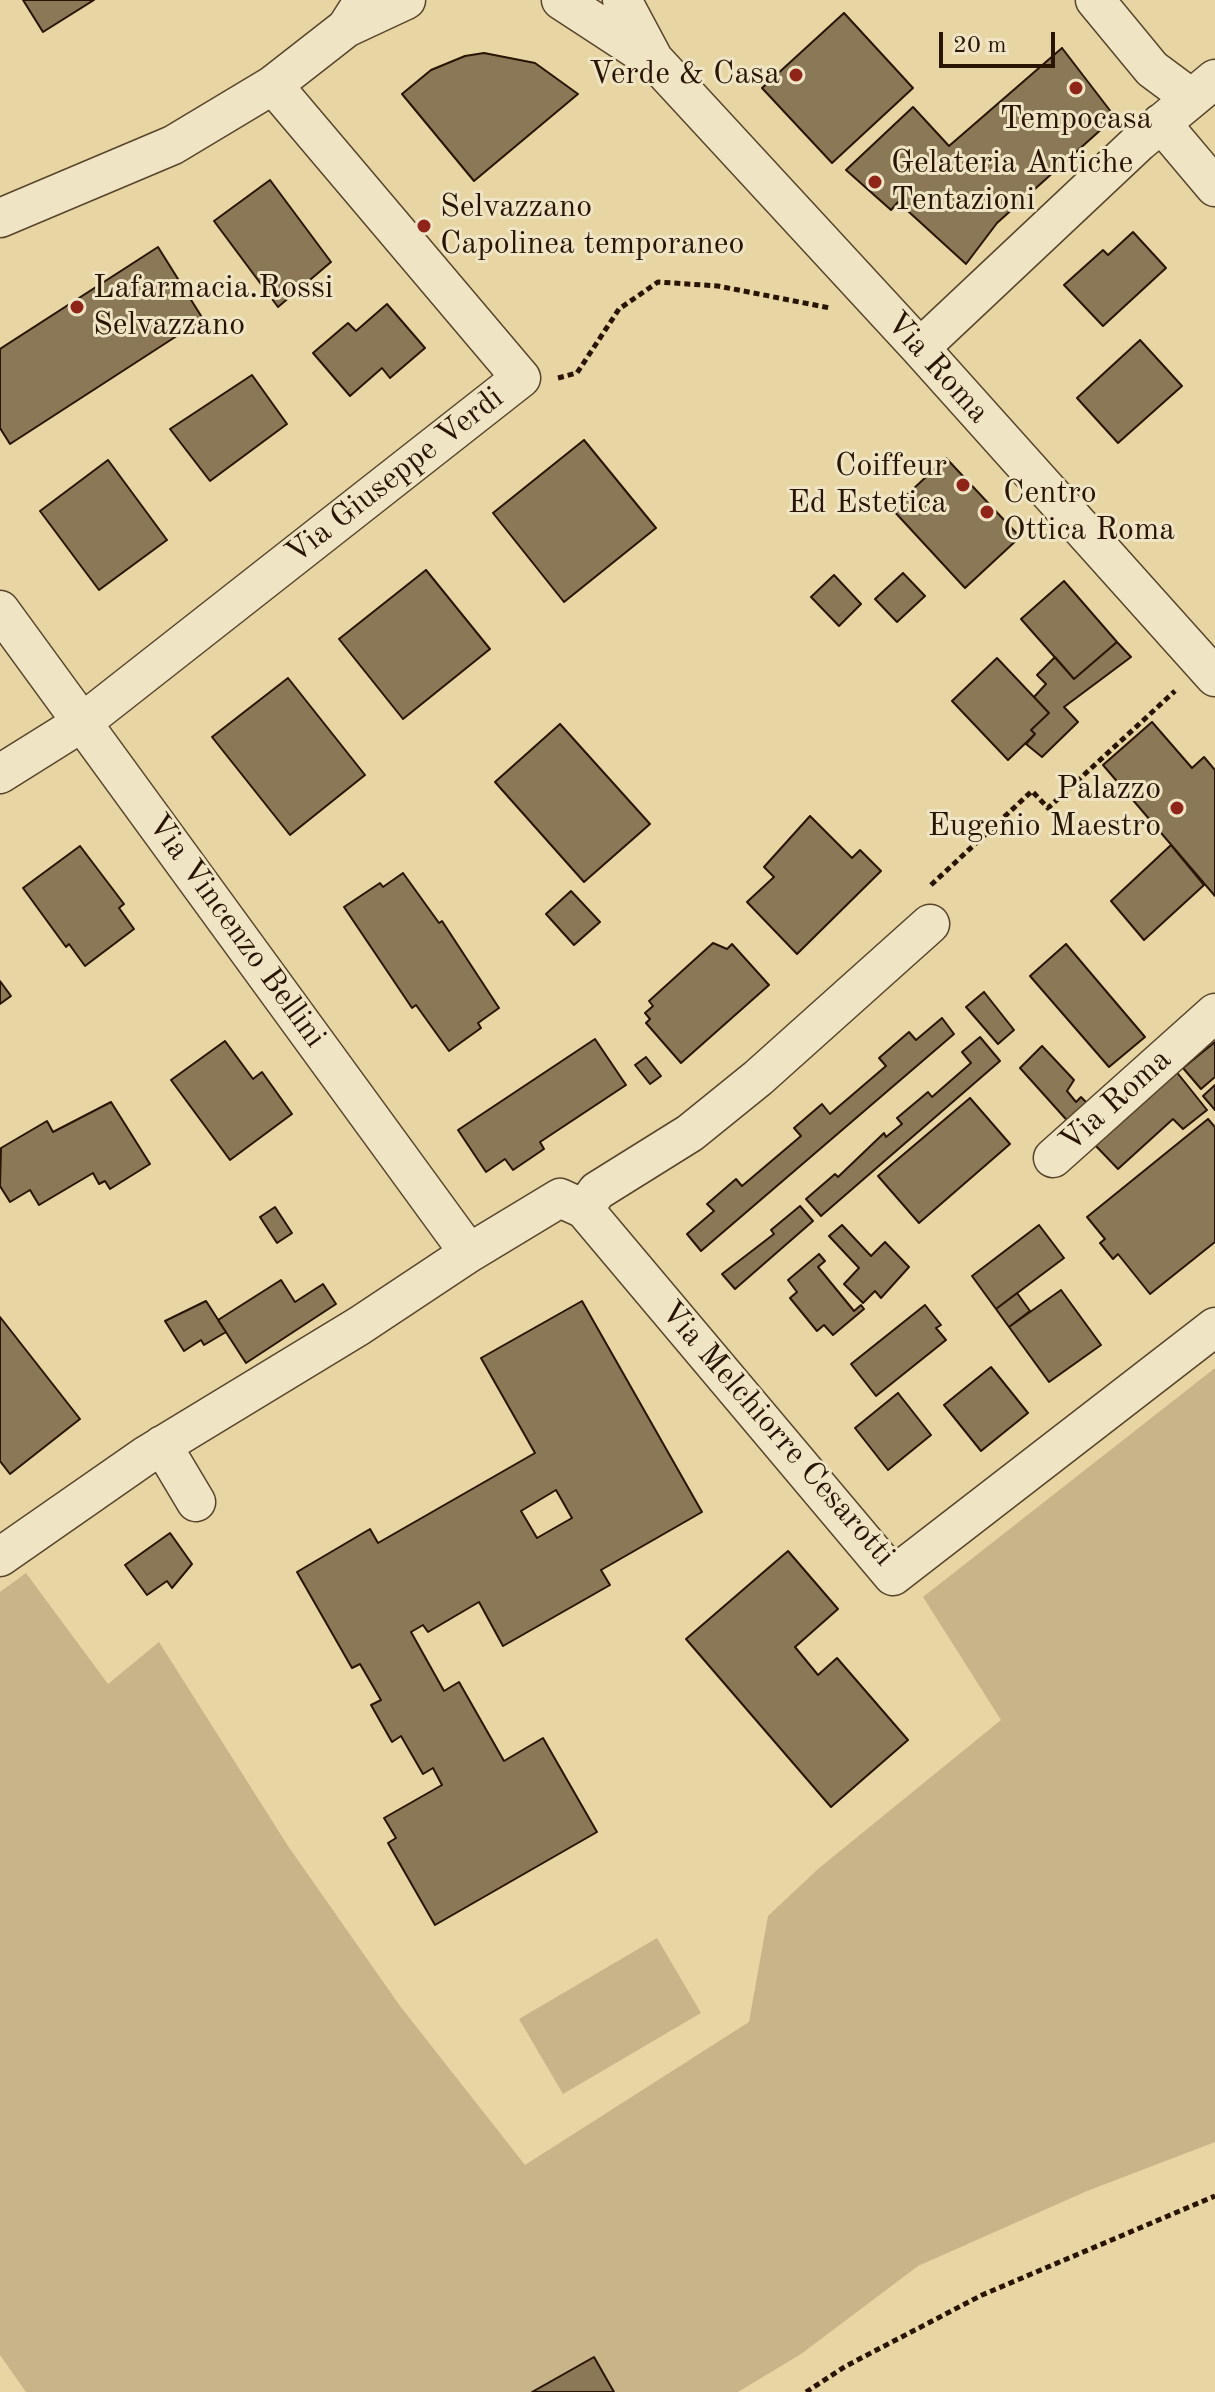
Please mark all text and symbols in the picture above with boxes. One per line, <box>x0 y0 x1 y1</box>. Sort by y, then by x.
scale bar <box>943 16 1059 66</box>
text: 20 m <box>953 34 1007 58</box>
place label: Verde & Casa <box>589 56 780 94</box>
marker: Verde & Casa <box>787 66 805 84</box>
marker: Tempocasa <box>1067 79 1085 97</box>
place label: Tempocasa <box>1000 101 1152 139</box>
place label: Gelateria Antiche Tentazioni <box>891 145 1133 220</box>
marker: Gelateria Antiche Tentazioni <box>866 173 884 191</box>
place label: Selvazzano Capolinea temporaneo <box>440 189 744 264</box>
marker: Selvazzano Capolinea temporaneo <box>415 217 433 235</box>
place label: Lafarmacia.Rossi Selvazzano <box>93 270 334 345</box>
marker: Lafarmacia.Rossi Selvazzano <box>68 298 86 316</box>
street label: Via Roma <box>877 304 997 432</box>
street label: Via Giuseppe Verdi <box>278 379 512 573</box>
place label: Coiffeur Ed Estetica <box>788 448 947 523</box>
place label: Centro Ottica Roma <box>1003 475 1175 550</box>
marker: Coiffeur Ed Estetica <box>954 476 972 494</box>
marker: Centro Ottica Roma <box>978 503 996 521</box>
place label: Palazzo Eugenio Maestro <box>928 771 1161 846</box>
marker: Palazzo Eugenio Maestro <box>1168 799 1186 817</box>
street label: Via Vincenzo Bellini <box>138 807 334 1055</box>
street label: Via Roma <box>1052 1041 1180 1161</box>
street label: Via Melchiorre Cesarotti <box>651 1294 903 1574</box>

